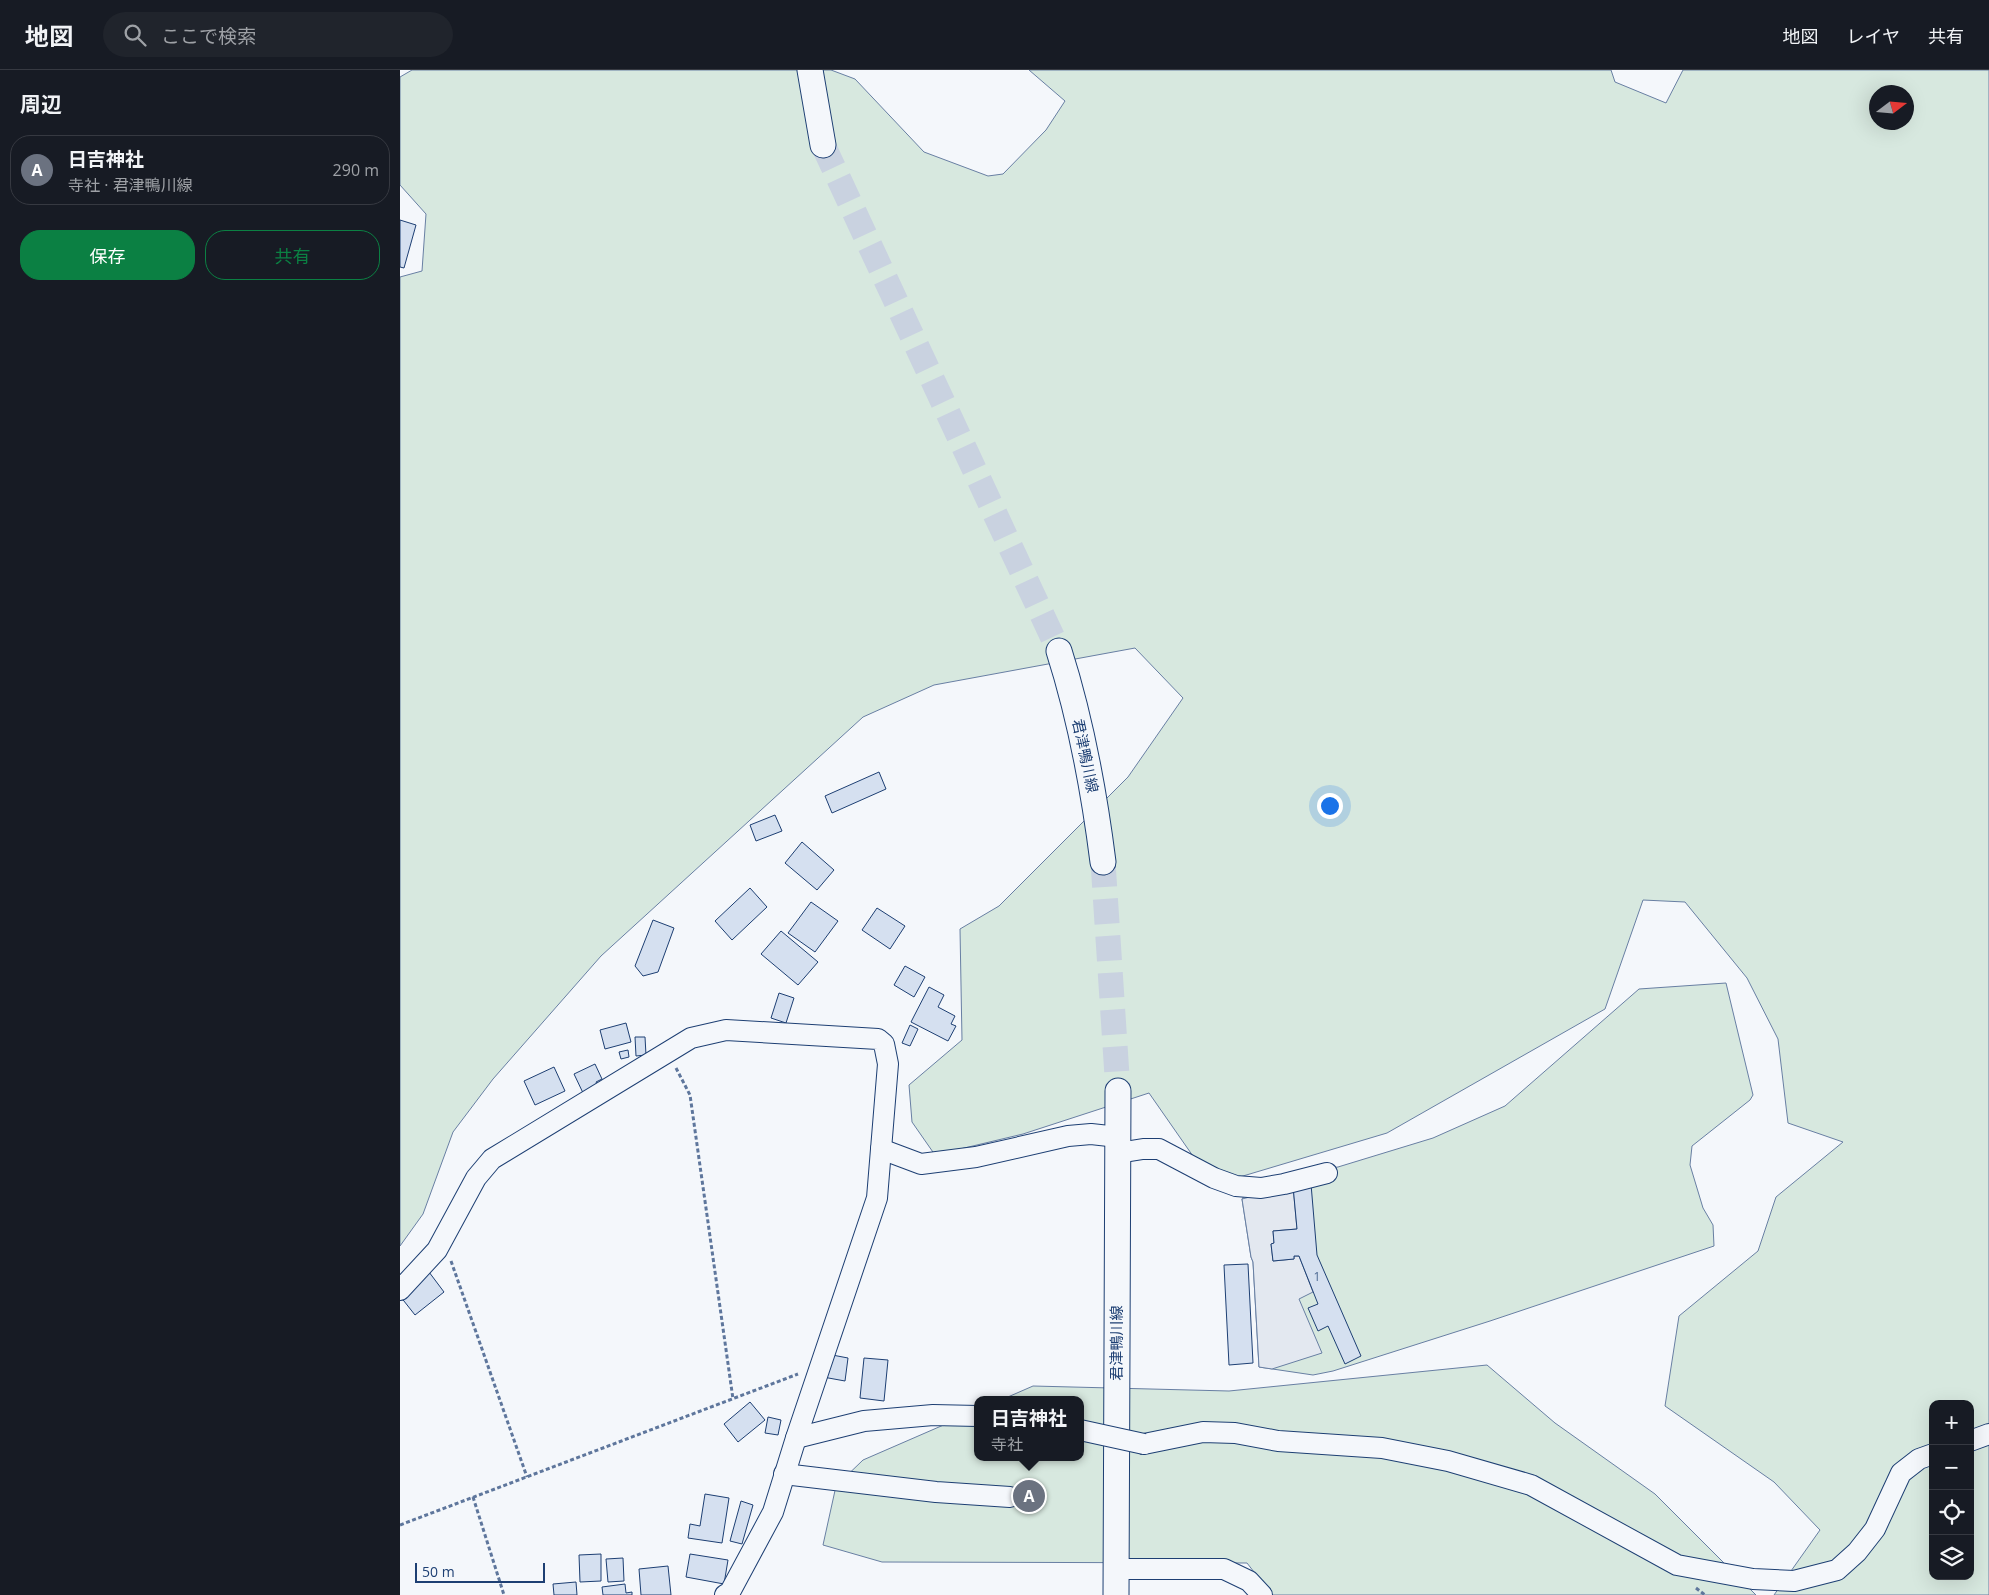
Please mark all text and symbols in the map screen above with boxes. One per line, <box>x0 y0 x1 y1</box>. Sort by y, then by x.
search box <box>103 12 453 57</box>
text: 地図 <box>25 19 73 52</box>
icon: search <box>121 21 149 49</box>
text: ここで検索 <box>161 23 256 49</box>
text: 地図 <box>1783 24 1819 48</box>
text: レイヤ <box>1847 24 1900 48</box>
text: 共有 <box>1928 24 1964 48</box>
north arrow <box>1869 85 1914 130</box>
text: 周辺 <box>20 90 62 118</box>
text: 日吉神社 <box>68 146 144 172</box>
text: A <box>31 159 43 181</box>
text: 290 m <box>333 159 379 181</box>
text: 寺社 · 君津鴨川線 <box>68 174 193 196</box>
button: 保存 <box>20 230 195 280</box>
button: 共有 <box>205 230 380 280</box>
street label: 君津鴨川線 <box>1068 717 1104 795</box>
your location <box>1317 793 1343 819</box>
house number: 1 <box>1314 1268 1320 1285</box>
street label: 君津鴨川線 <box>1106 1305 1126 1381</box>
popup <box>974 1396 1084 1461</box>
map controls <box>1929 1400 1974 1580</box>
button: + <box>1929 1400 1974 1445</box>
text: 日吉神社 <box>991 1405 1067 1431</box>
text: 寺社 <box>991 1433 1023 1455</box>
button: − <box>1929 1445 1974 1490</box>
pin: A <box>1013 1477 1045 1515</box>
button: locate <box>1929 1490 1974 1535</box>
button: layers <box>1929 1535 1974 1580</box>
scale bar <box>415 1560 545 1583</box>
text: 50 m <box>422 1562 455 1581</box>

